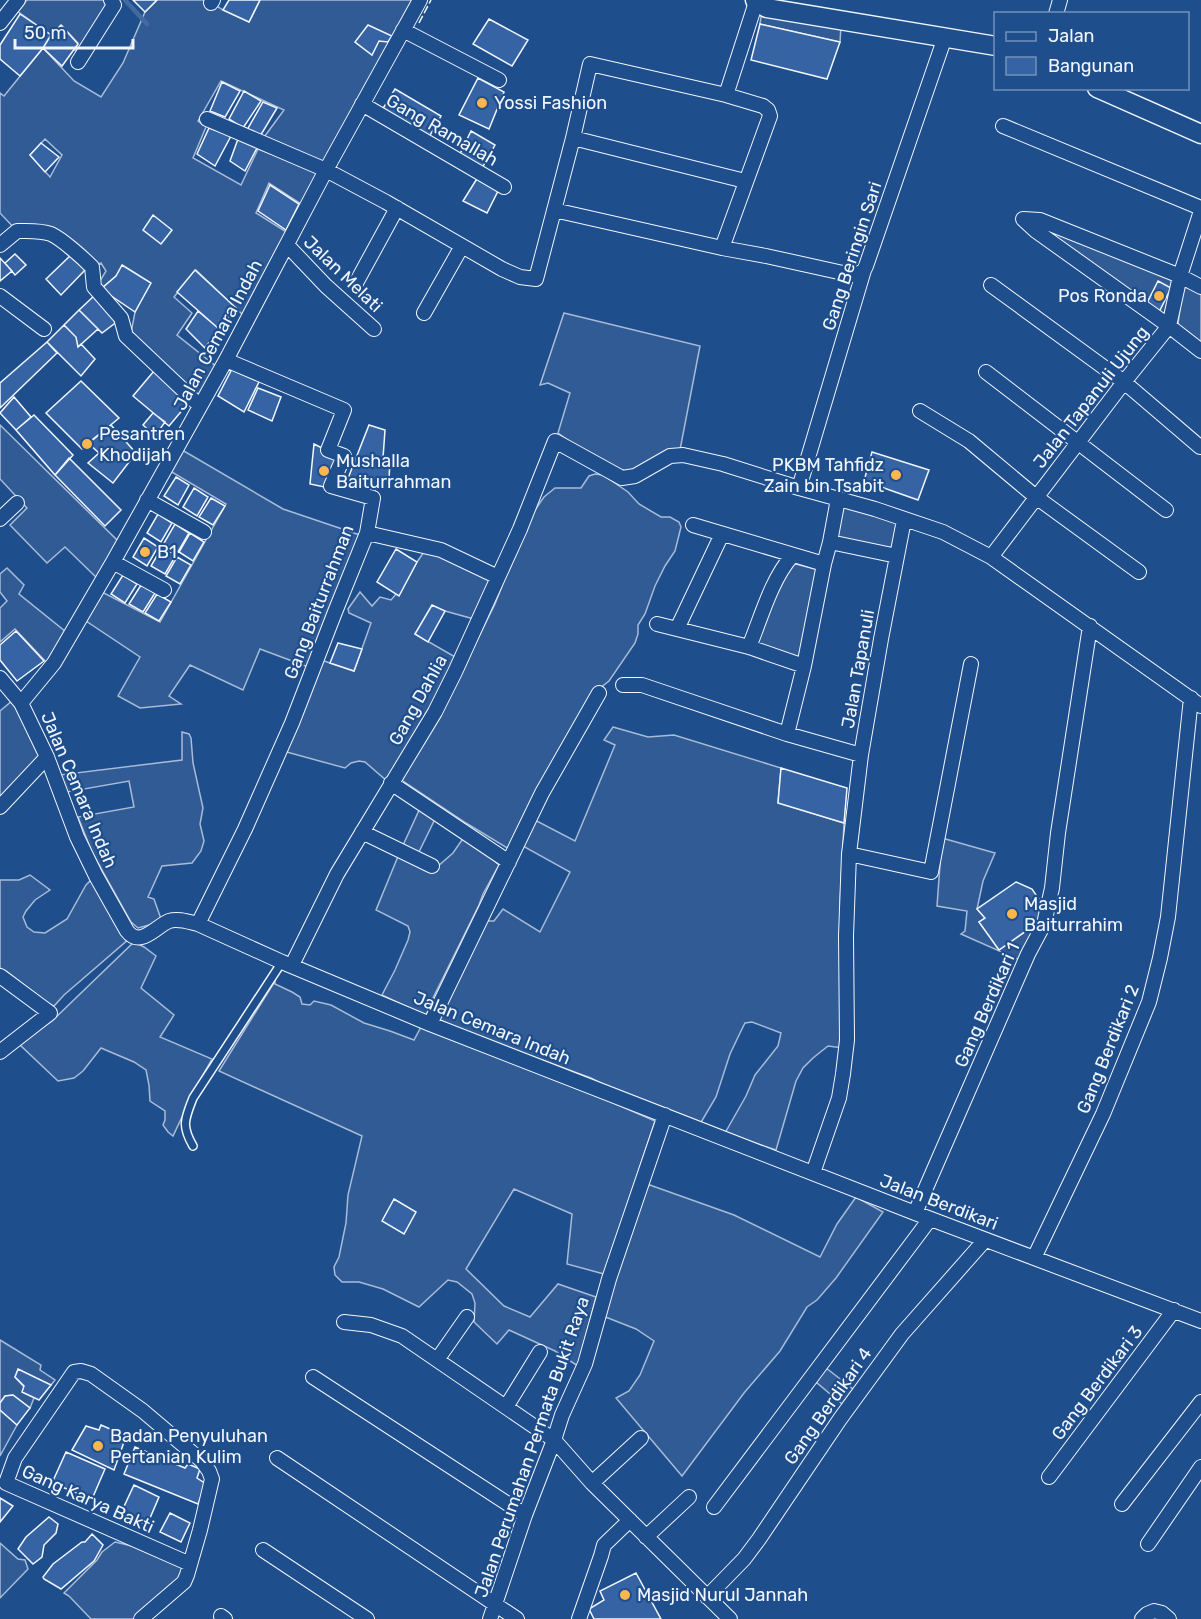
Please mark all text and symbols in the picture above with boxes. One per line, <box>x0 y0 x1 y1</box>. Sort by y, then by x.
scale bar <box>15 12 134 50</box>
legend <box>994 12 1189 90</box>
text: 50 m <box>24 22 67 44</box>
text: Jalan <box>1048 25 1095 47</box>
text: Bangunan <box>1048 55 1134 77</box>
street label: Gang Ramallah <box>382 89 502 171</box>
place label: Yossi Fashion <box>494 92 607 114</box>
marker: Yossi Fashion <box>475 96 489 110</box>
street label: Gang Beringin Sari <box>818 179 886 333</box>
street label: Jalan Melati <box>299 231 387 317</box>
street label: Jalan Cemara Indah <box>169 256 267 414</box>
place label: Pos Ronda <box>1058 285 1147 307</box>
marker: Pos Ronda <box>1152 289 1166 303</box>
street label: Jalan Tapanuli Ujung <box>1029 322 1153 472</box>
place label: Pesantren Khodijah <box>99 423 185 466</box>
marker: Pesantren Khodijah <box>80 437 94 451</box>
place label: Mushalla Baiturrahman <box>336 450 451 493</box>
place label: PKBM Tahfidz Zain bin Tsabit <box>764 454 884 497</box>
marker: Mushalla Baiturrahman <box>317 464 331 478</box>
marker: PKBM Tahfidz Zain bin Tsabit <box>889 468 903 482</box>
street label: Gang Baiturrahman <box>279 522 359 682</box>
place label: B1 <box>157 541 177 563</box>
marker: B1 <box>138 545 152 559</box>
street label: Jalan Tapanuli <box>837 608 879 730</box>
street label: Gang Dahlia <box>384 651 452 749</box>
street label: Jalan Cemara Indah <box>36 709 122 871</box>
place label: Masjid Baiturrahim <box>1024 893 1123 936</box>
marker: Masjid Baiturrahim <box>1005 907 1019 921</box>
street label: Gang Berdikari 1 <box>950 939 1024 1071</box>
street label: Gang Berdikari 2 <box>1072 981 1144 1117</box>
street label: Jalan Cemara Indah <box>410 986 574 1070</box>
street label: Jalan Berdikari <box>877 1169 1001 1235</box>
street label: Jalan Perumahan Permata Bukit Raya <box>470 1294 594 1600</box>
street label: Gang Berdikari 3 <box>1047 1321 1147 1445</box>
street label: Gang Berdikari 4 <box>779 1343 877 1469</box>
place label: Badan Penyuluhan Pertanian Kulim <box>110 1425 268 1468</box>
marker: Badan Penyuluhan Pertanian Kulim <box>91 1439 105 1453</box>
street label: Gang Karya Bakti <box>19 1460 157 1538</box>
place label: Masjid Nurul Jannah <box>637 1584 808 1606</box>
marker: Masjid Nurul Jannah <box>618 1588 632 1602</box>

